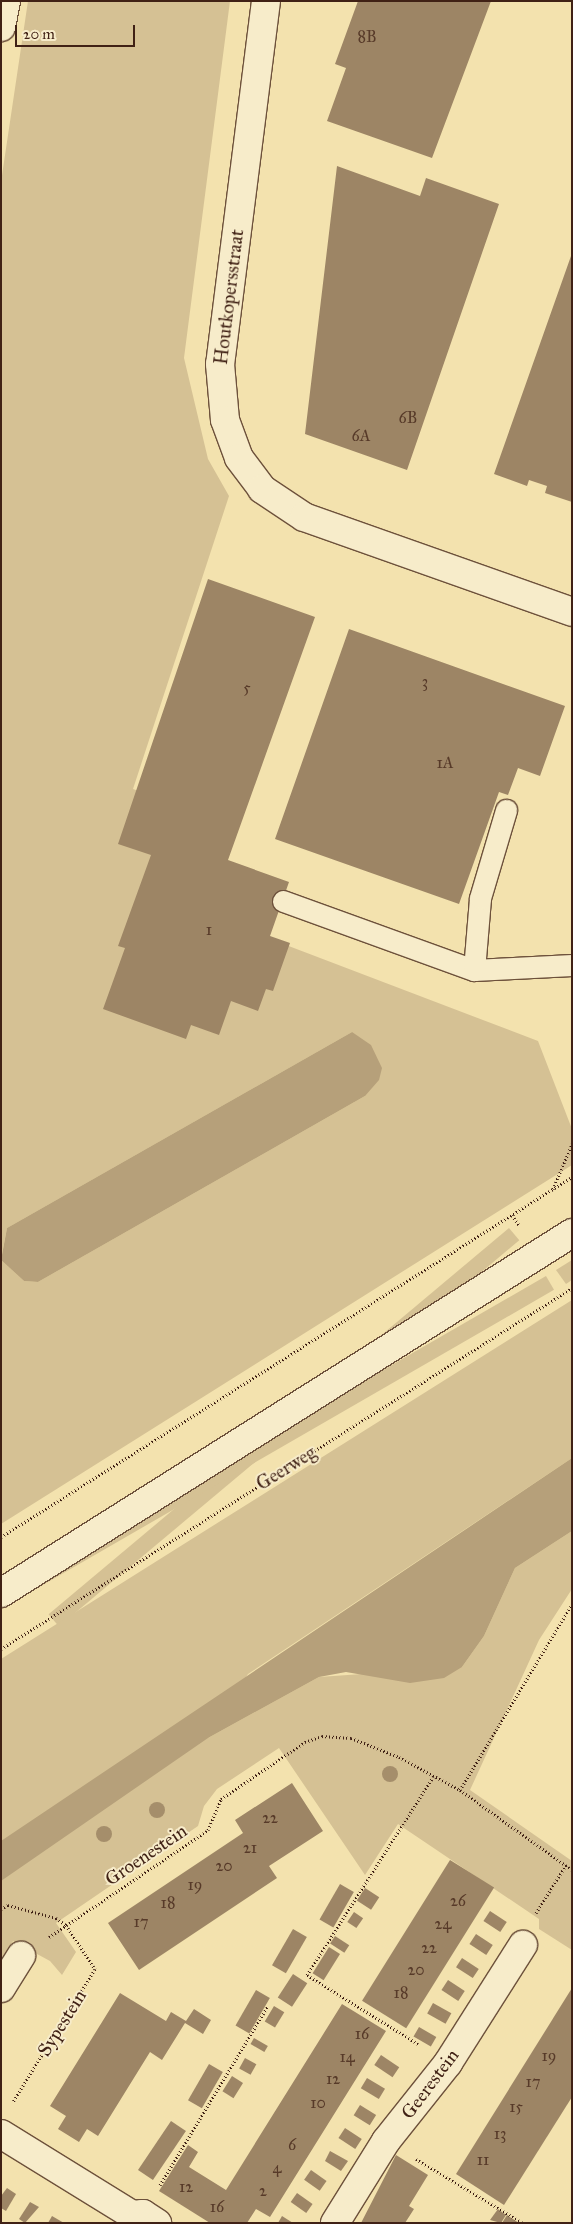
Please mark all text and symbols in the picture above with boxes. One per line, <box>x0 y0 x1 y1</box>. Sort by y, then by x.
scale bar <box>18 15 138 47</box>
text: 20 m <box>23 25 55 43</box>
house number: 8B <box>357 27 377 47</box>
street label: Houtkopersstraat <box>209 228 249 366</box>
house number: 6B <box>399 408 417 428</box>
house number: 6A <box>352 426 370 446</box>
house number: 3 <box>422 672 428 692</box>
house number: 5 <box>243 678 251 698</box>
house number: 1A <box>436 753 454 773</box>
house number: 1 <box>206 920 212 940</box>
street label: Geerweg <box>252 1441 320 1495</box>
house number: 22 <box>262 1808 278 1828</box>
street label: Groenestein <box>101 1819 191 1891</box>
house number: 21 <box>243 1838 257 1858</box>
house number: 20 <box>215 1856 233 1876</box>
house number: 19 <box>188 1875 202 1895</box>
house number: 26 <box>450 1891 466 1911</box>
house number: 18 <box>161 1893 175 1913</box>
house number: 17 <box>134 1912 148 1932</box>
house number: 24 <box>435 1914 451 1934</box>
house number: 22 <box>421 1938 437 1958</box>
house number: 20 <box>407 1960 425 1980</box>
house number: 18 <box>394 1983 408 2003</box>
street label: Sypestein <box>33 1986 91 2060</box>
house number: 16 <box>355 2024 369 2044</box>
street label: Geerestein <box>396 2045 464 2123</box>
house number: 19 <box>542 2046 556 2066</box>
house number: 14 <box>339 2047 355 2067</box>
house number: 12 <box>326 2069 340 2089</box>
house number: 17 <box>526 2072 540 2092</box>
house number: 10 <box>310 2093 326 2113</box>
house number: 15 <box>509 2097 523 2117</box>
house number: 13 <box>494 2124 506 2144</box>
house number: 6 <box>288 2135 296 2155</box>
house number: 11 <box>477 2150 489 2170</box>
house number: 4 <box>273 2158 281 2178</box>
house number: 12 <box>179 2177 193 2197</box>
house number: 2 <box>259 2181 267 2201</box>
house number: 16 <box>210 2197 224 2217</box>

